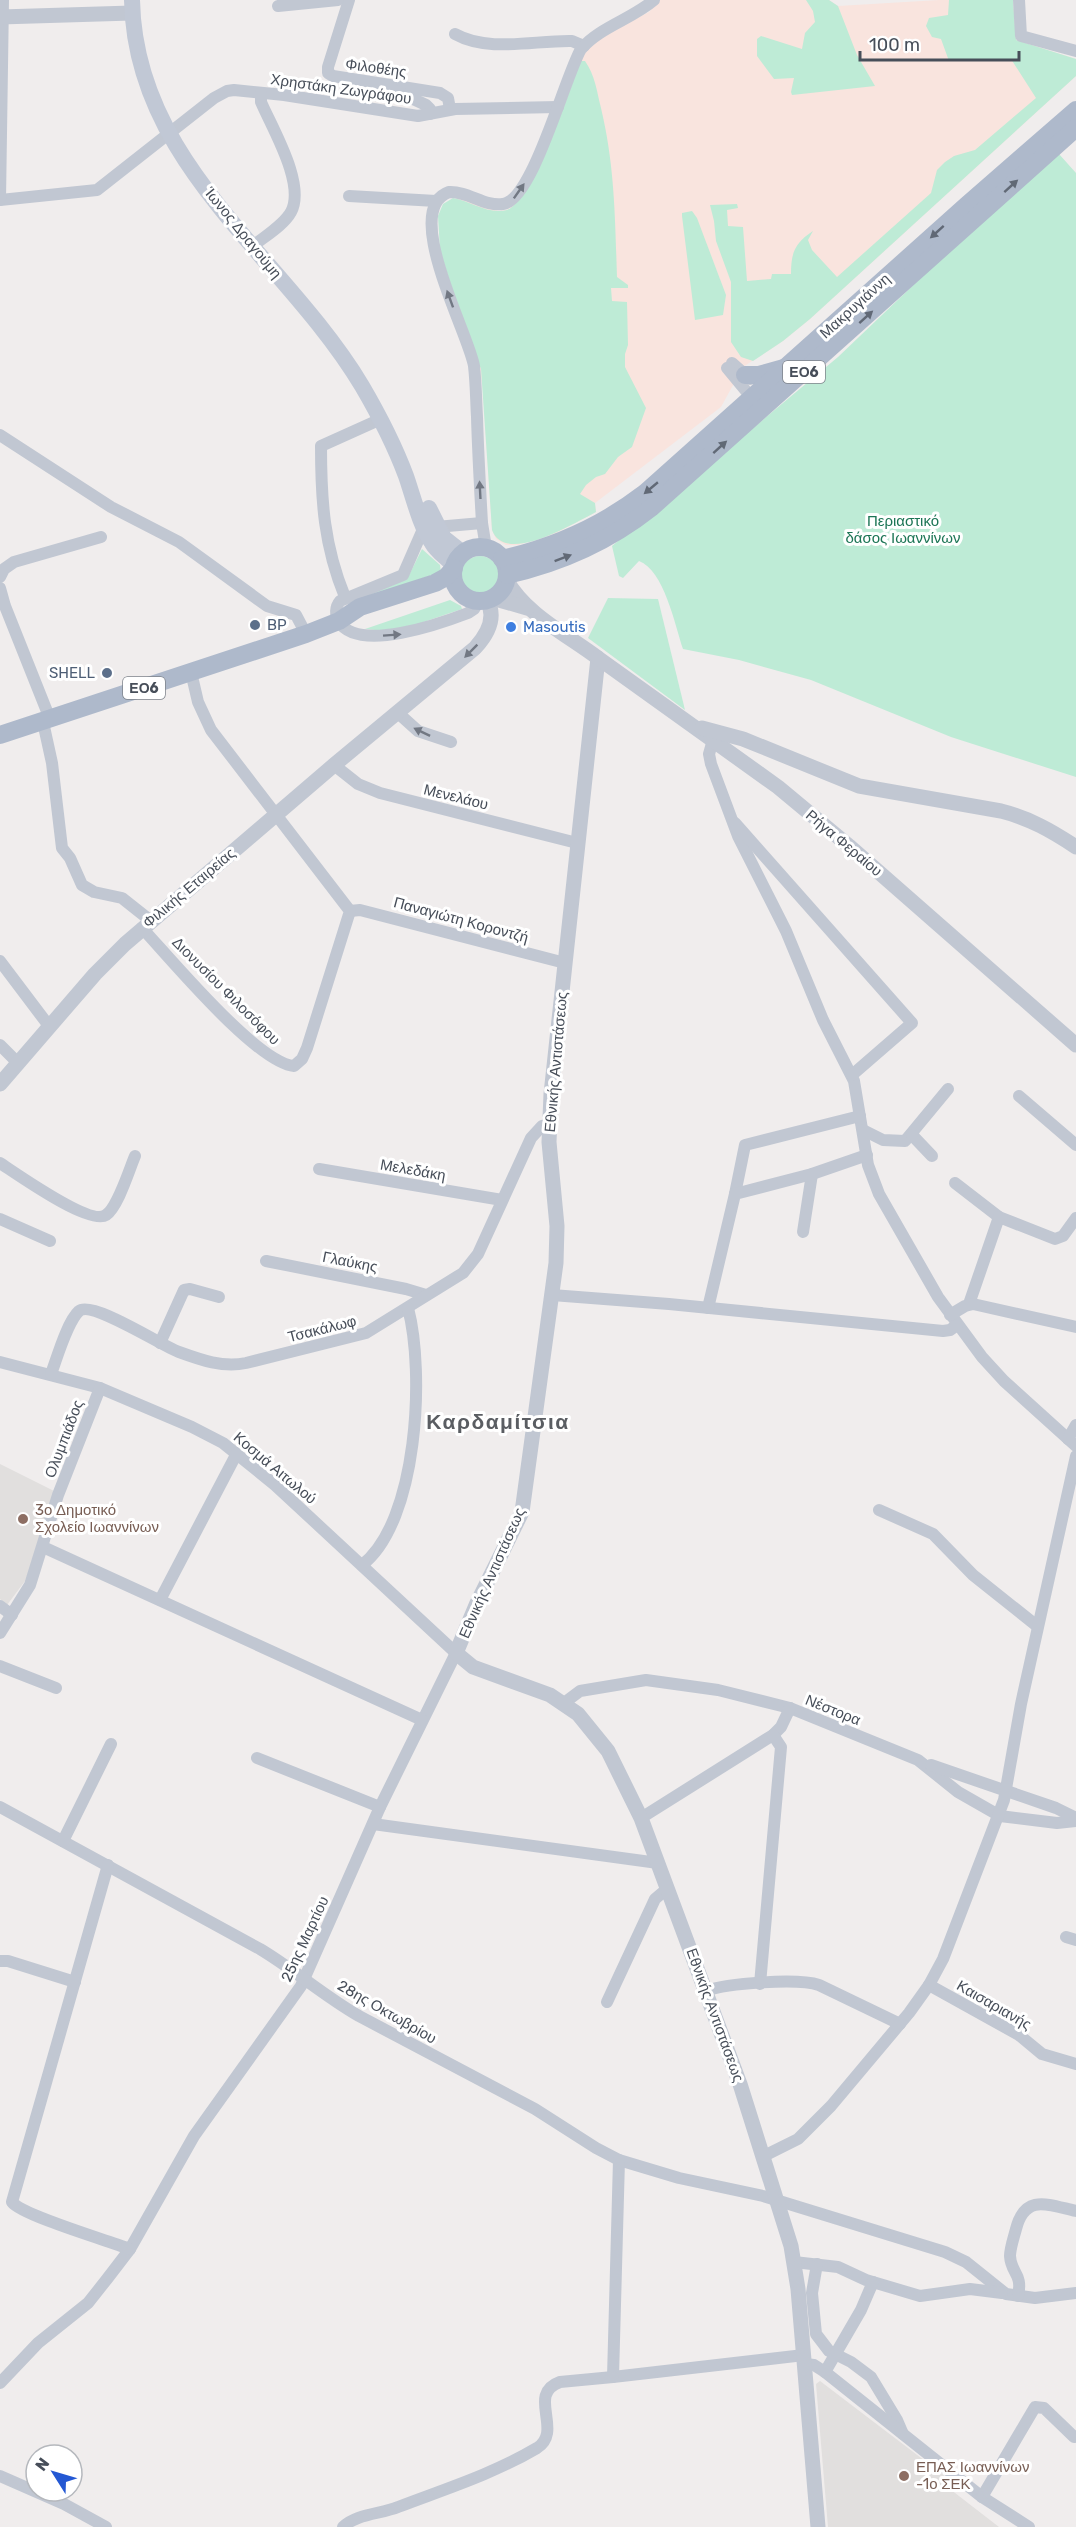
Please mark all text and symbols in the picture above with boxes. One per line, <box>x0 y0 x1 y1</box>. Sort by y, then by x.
scale bar <box>860 24 1019 62</box>
text: 100 m <box>869 34 920 56</box>
street label: Φιλοθέης <box>344 55 408 81</box>
street label: Χρηστάκη Ζωγράφου <box>269 70 413 108</box>
one-way arrow <box>1004 180 1018 194</box>
street label: Ίωνος Δραγούμη <box>200 183 285 282</box>
one-way arrow <box>513 183 524 199</box>
one-way arrow <box>930 224 944 238</box>
street label: Μακρυγιάννη <box>816 270 894 342</box>
one-way arrow <box>444 290 454 308</box>
one-way arrow <box>858 311 873 324</box>
road number: ΕΟ6 <box>783 361 825 383</box>
one-way arrow <box>713 440 728 454</box>
one-way arrow <box>476 480 485 499</box>
one-way arrow <box>644 481 659 494</box>
park label: Περιαστικό δάσος Ιωαννίνων <box>845 512 961 547</box>
one-way arrow <box>554 553 572 563</box>
place label: BP <box>267 616 287 634</box>
marker: BP <box>248 618 262 632</box>
place label: Masoutis <box>523 618 586 636</box>
marker: Masoutis <box>504 620 518 634</box>
one-way arrow <box>383 630 402 639</box>
one-way arrow <box>464 644 478 659</box>
place label: SHELL <box>49 664 96 682</box>
marker: SHELL <box>100 666 114 680</box>
road number: ΕΟ6 <box>123 677 165 699</box>
one-way arrow <box>414 727 431 736</box>
street label: Μενελάου <box>422 780 490 814</box>
street label: Ρήγα Φεραίου <box>802 806 886 880</box>
street label: Φιλικής Εταιρείας <box>139 844 239 932</box>
street label: Παναγιώτη Κοροντζή <box>392 893 530 947</box>
street label: Διονυσίου Φιλοσόφου <box>168 933 284 1049</box>
street label: Εθνικής Αντιστάσεως <box>541 991 571 1133</box>
street label: Μελεδάκη <box>379 1155 447 1185</box>
street label: Γλαύκης <box>321 1248 379 1276</box>
street label: Τσακάλωφ <box>286 1312 358 1346</box>
street label: Ολυμπιάδος <box>41 1398 87 1480</box>
district label: Καρδαμίτσια <box>426 1409 570 1434</box>
street label: Κοσμά Αιτωλού <box>230 1428 320 1508</box>
place label: 3ο Δημοτικό Σχολείο Ιωαννίνων <box>35 1501 159 1536</box>
street label: Εθνικής Αντιστάσεως <box>455 1505 529 1641</box>
marker: 3ο Δημοτικό Σχολείο Ιωαννίνων <box>16 1512 30 1526</box>
street label: Νέστορα <box>803 1691 864 1729</box>
street label: 25ης Μαρτίου <box>277 1893 333 1985</box>
street label: Εθνικής Αντιστάσεως <box>682 1946 748 2084</box>
street label: 28ης Οκτωβρίου <box>334 1976 440 2048</box>
street label: Καισαριανής <box>953 1976 1035 2034</box>
north arrow <box>24 2443 84 2503</box>
text: N <box>31 2454 53 2475</box>
place label: ΕΠΑΣ Ιωαννίνων -1ο ΣΕΚ <box>916 2458 1029 2493</box>
marker: ΕΠΑΣ Ιωαννίνων -1ο ΣΕΚ <box>897 2469 911 2483</box>

